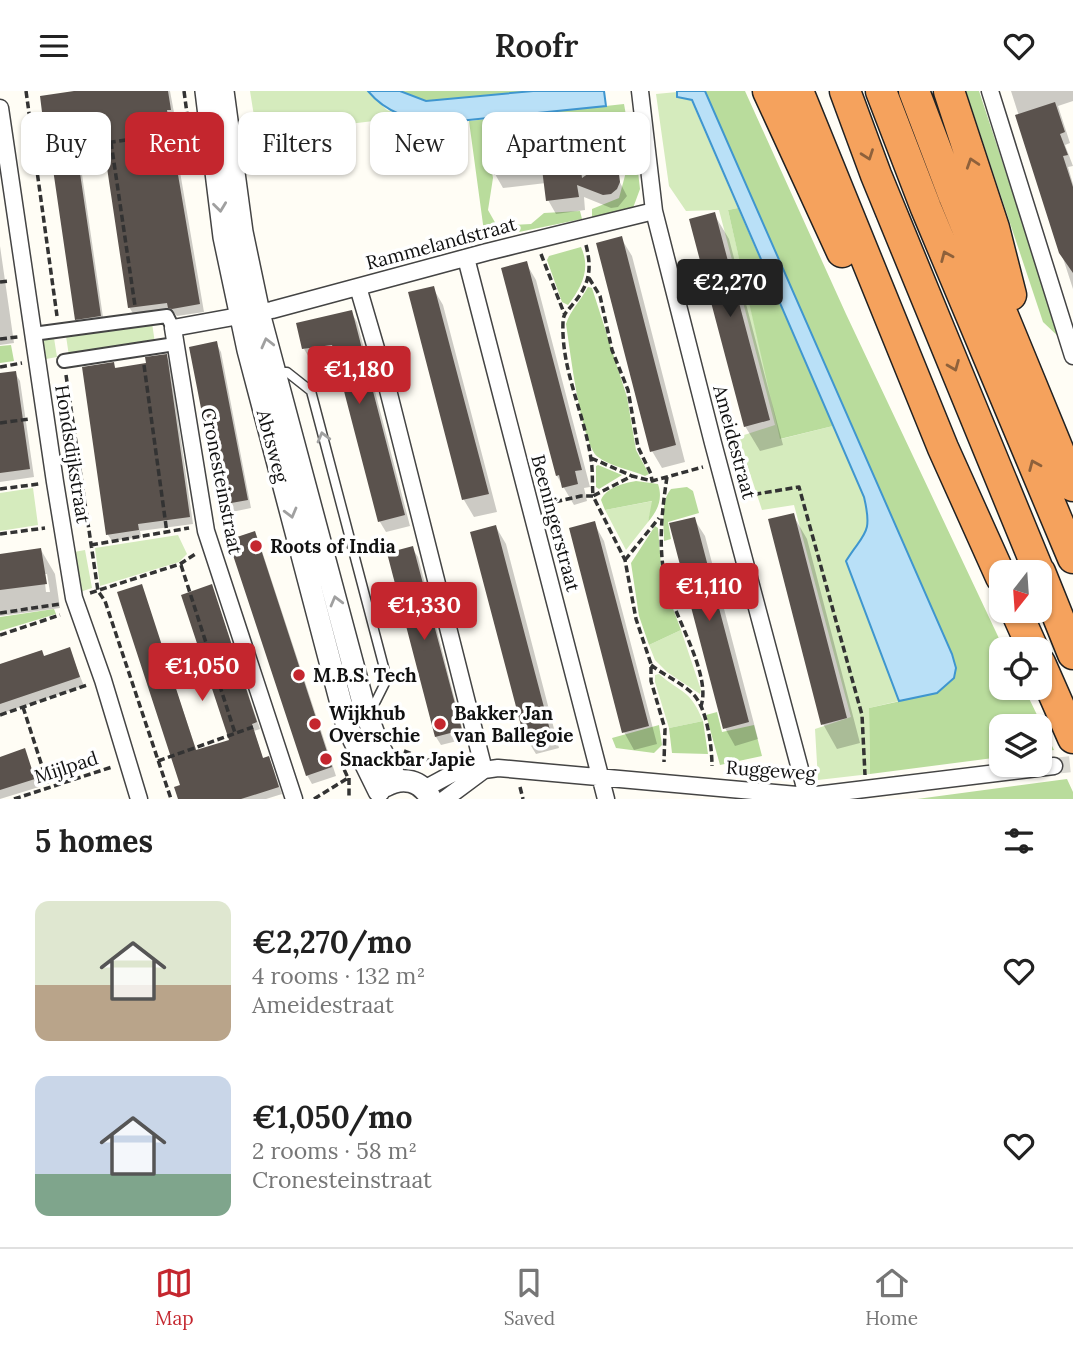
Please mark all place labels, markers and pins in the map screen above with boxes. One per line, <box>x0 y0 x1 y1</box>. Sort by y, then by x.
pin: €2,270 <box>673 259 787 319</box>
pin: €1,180 <box>302 347 416 406</box>
place label: Roots of India <box>270 534 396 558</box>
marker: Roots of India <box>248 538 264 554</box>
pin: €1,110 <box>652 563 766 623</box>
pin: €1,330 <box>367 582 481 642</box>
pin: €1,050 <box>145 643 259 703</box>
place label: M.B.S. Tech <box>313 663 417 687</box>
marker: M.B.S. Tech <box>291 667 307 683</box>
place label: Wijkhub Overschie <box>329 701 420 747</box>
place label: Bakker Jan van Ballegoie <box>454 701 573 747</box>
marker: Wijkhub Overschie <box>307 716 323 732</box>
marker: Bakker Jan van Ballegoie <box>432 716 448 732</box>
place label: Snackbar Japie <box>340 747 475 771</box>
marker: Snackbar Japie <box>318 751 334 767</box>

